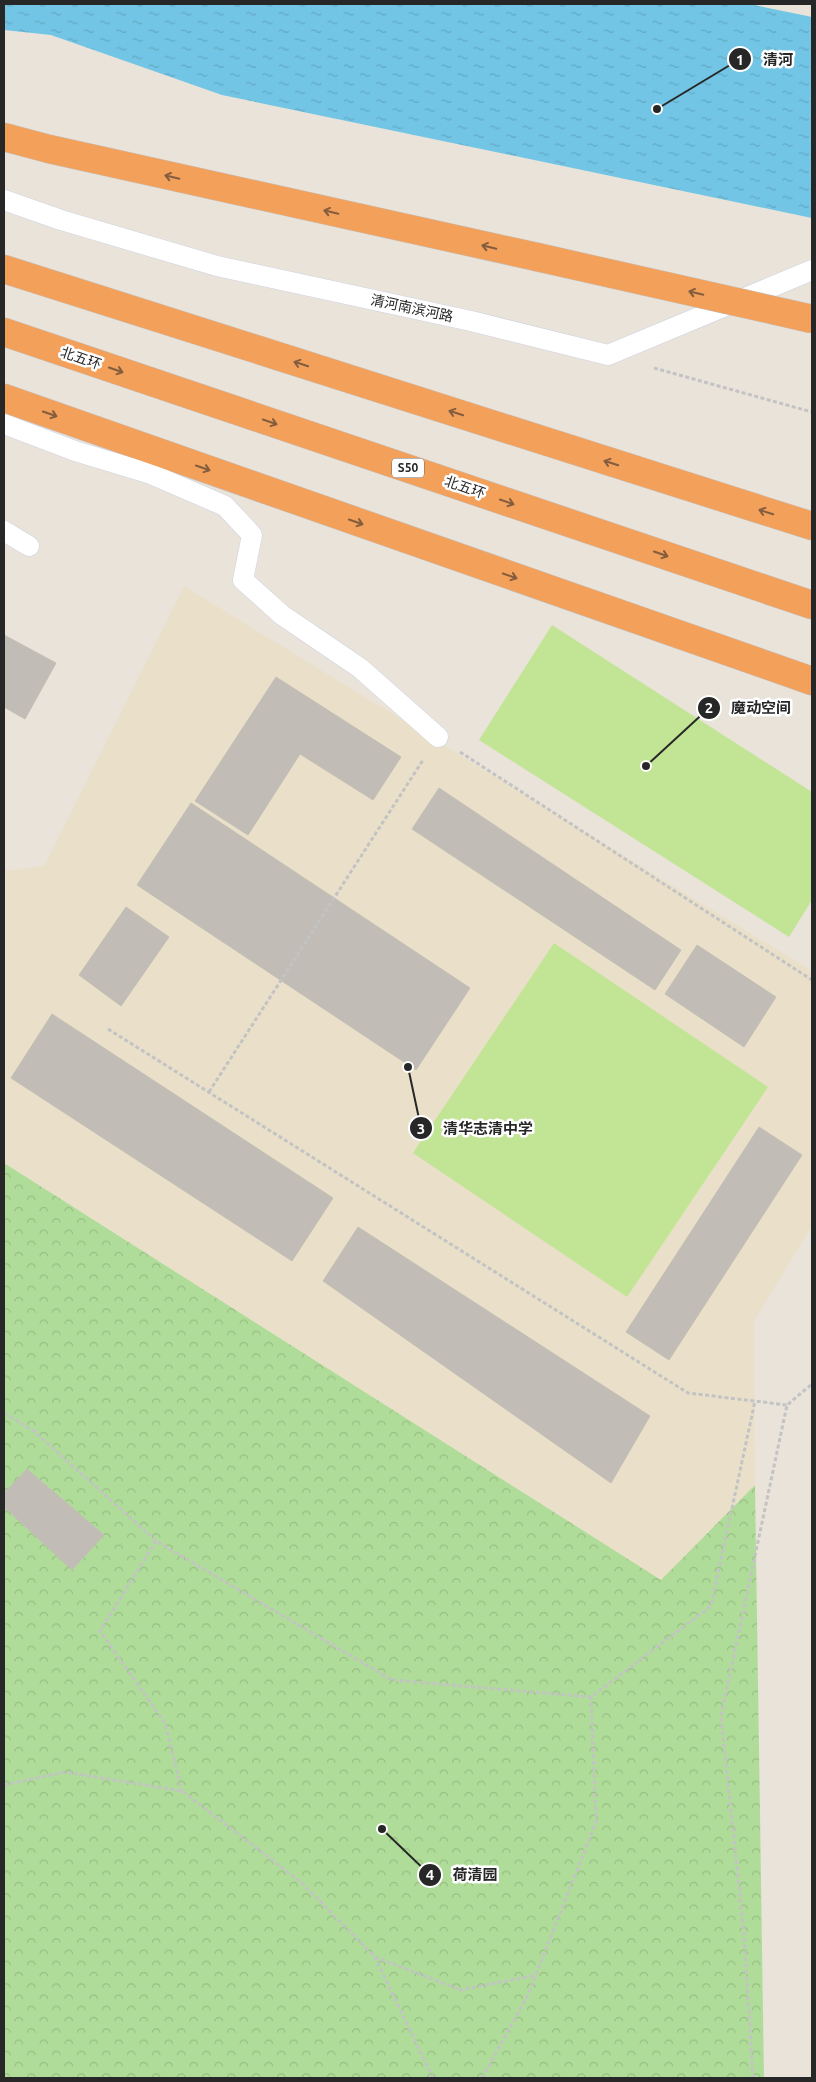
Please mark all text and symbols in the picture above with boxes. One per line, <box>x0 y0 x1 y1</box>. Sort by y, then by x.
callout: 清河 <box>728 44 803 74</box>
text: 1 <box>736 51 744 68</box>
text: 清河 <box>763 51 793 68</box>
one-way arrow <box>164 171 180 181</box>
one-way arrow <box>323 207 339 216</box>
one-way arrow <box>482 242 498 251</box>
one-way arrow <box>689 288 705 297</box>
street label: 清河南滨河路 <box>369 291 455 325</box>
street label: 北五环 <box>59 344 103 372</box>
one-way arrow <box>294 358 310 368</box>
one-way arrow <box>108 366 124 375</box>
one-way arrow <box>449 408 464 417</box>
one-way arrow <box>41 410 57 419</box>
one-way arrow <box>262 417 278 427</box>
one-way arrow <box>603 457 619 467</box>
road number: S50 <box>392 458 424 478</box>
one-way arrow <box>195 464 210 473</box>
street label: 北五环 <box>443 473 487 501</box>
one-way arrow <box>499 497 515 507</box>
one-way arrow <box>758 507 774 516</box>
one-way arrow <box>348 518 364 527</box>
one-way arrow <box>653 549 669 559</box>
one-way arrow <box>502 571 518 581</box>
callout: 魔动空间 <box>696 693 801 723</box>
text: 2 <box>705 699 713 716</box>
text: 魔动空间 <box>731 699 791 716</box>
callout: 清华志清中学 <box>408 1113 543 1143</box>
text: 3 <box>417 1120 425 1137</box>
text: 清华志清中学 <box>443 1120 533 1137</box>
callout: 荷清园 <box>418 1860 508 1890</box>
text: 4 <box>426 1866 434 1883</box>
text: 荷清园 <box>452 1866 498 1883</box>

